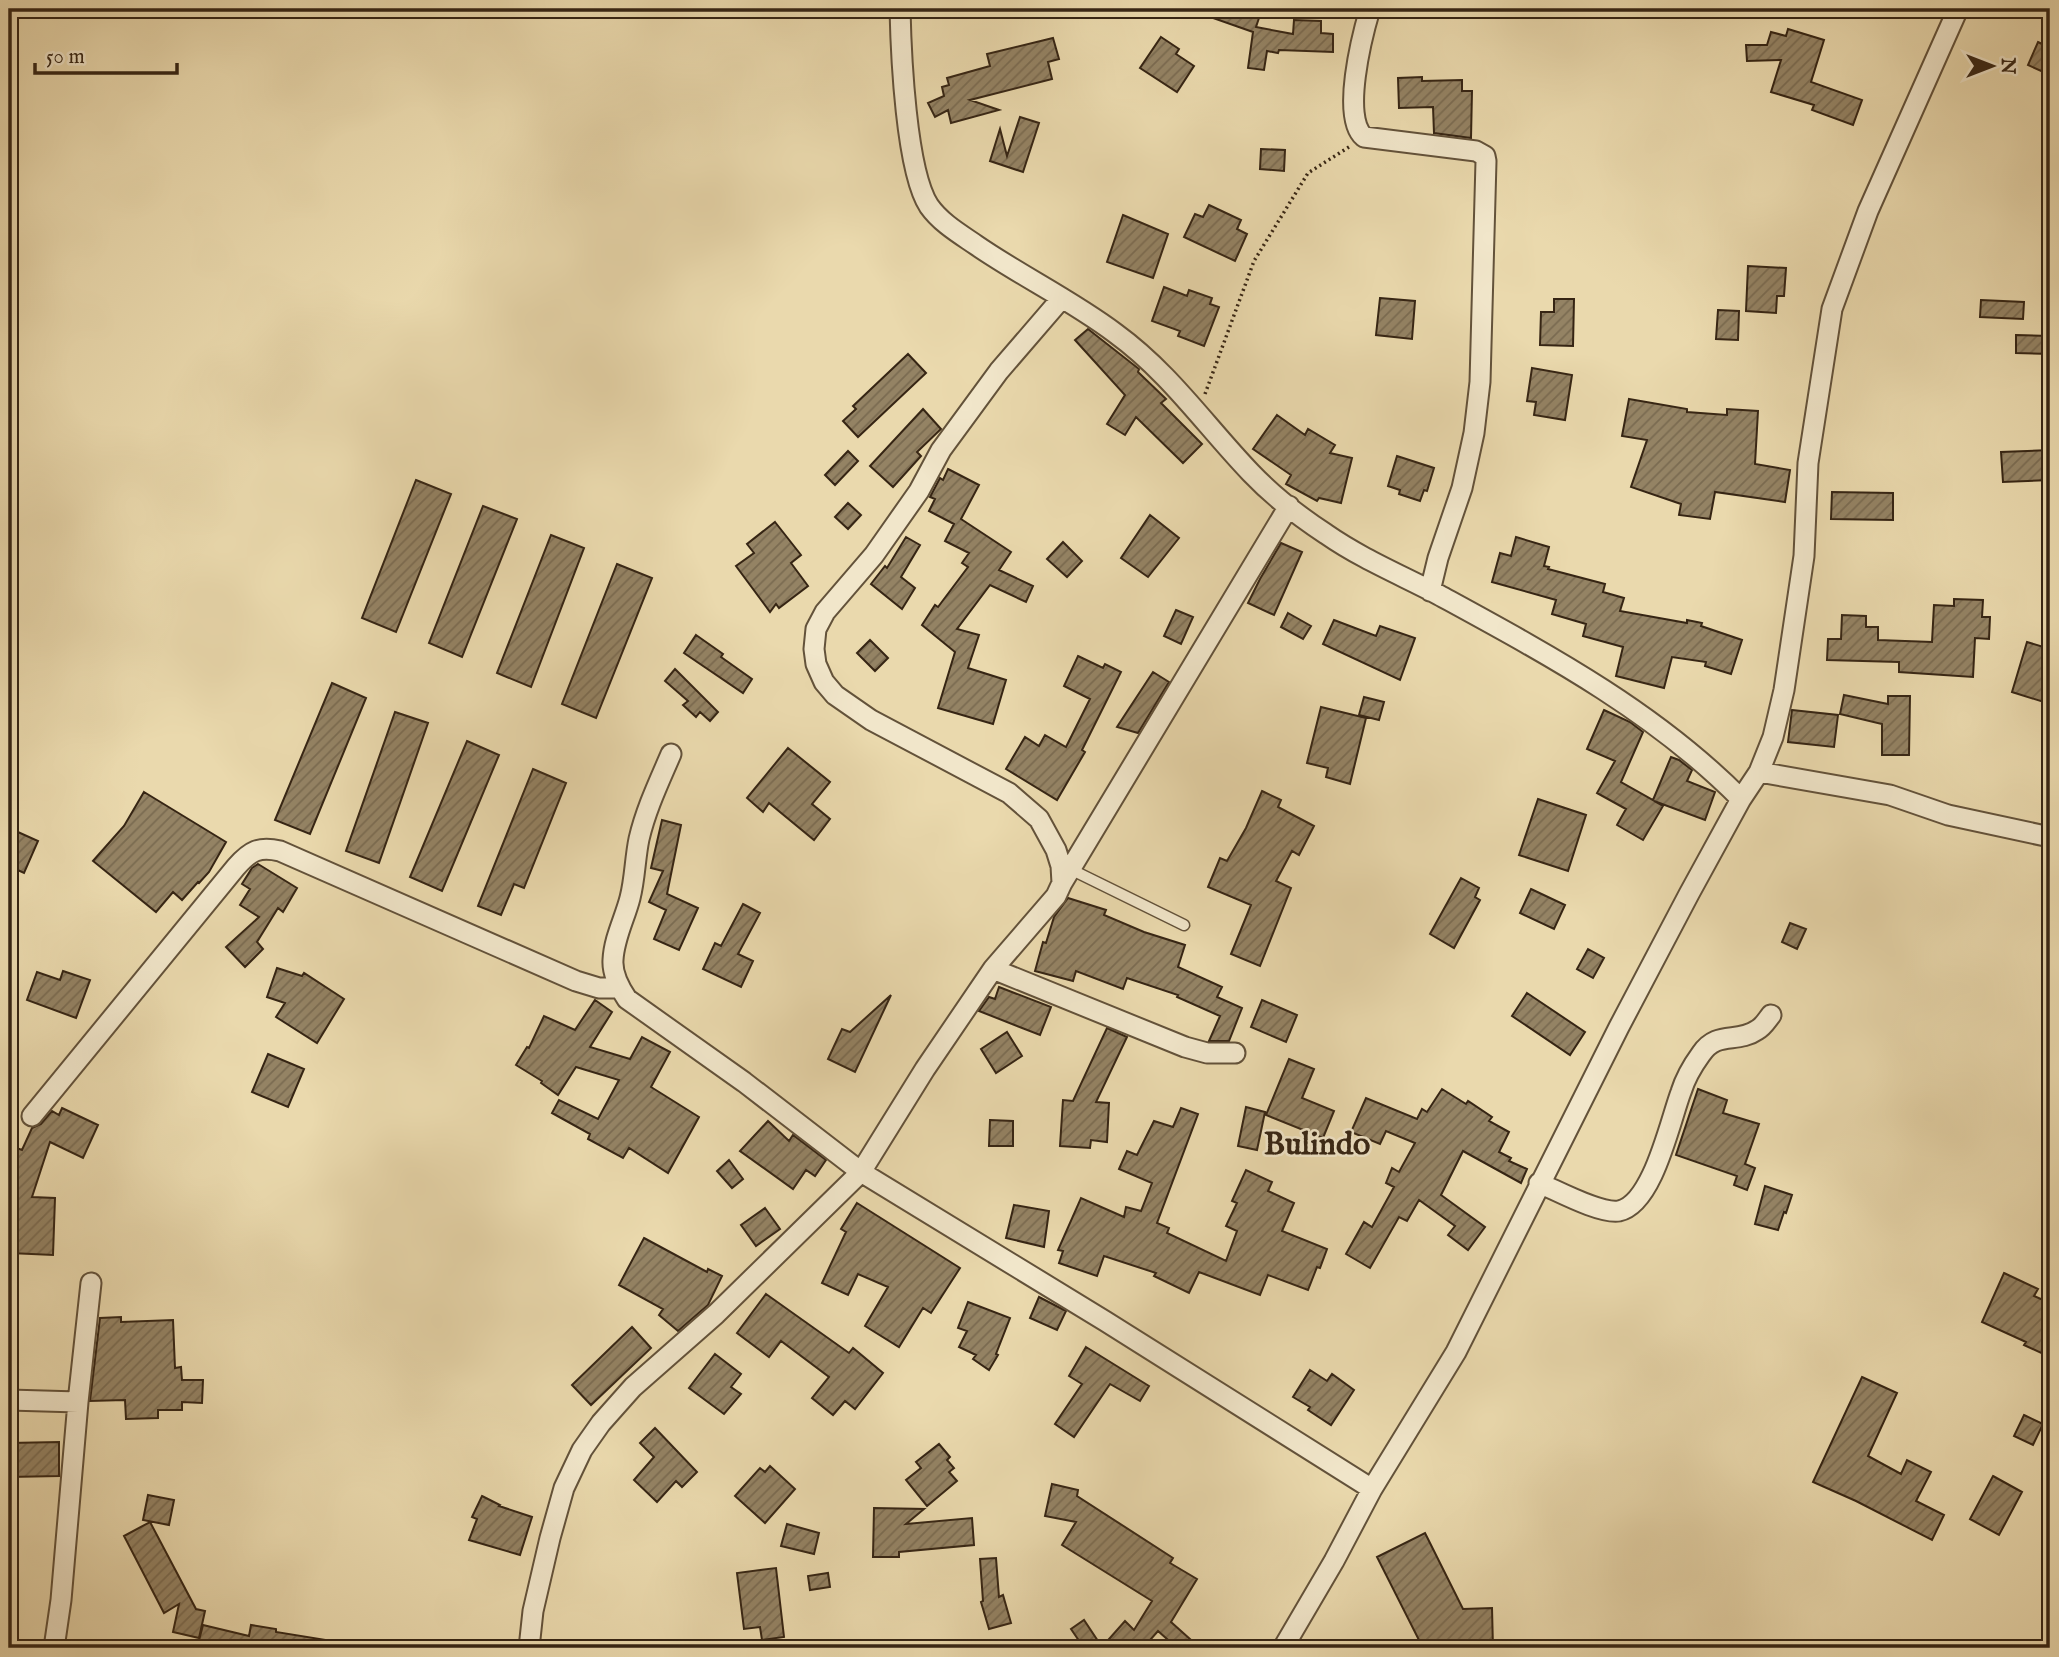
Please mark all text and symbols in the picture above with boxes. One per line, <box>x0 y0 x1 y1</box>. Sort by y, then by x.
scale bar <box>35 32 177 76</box>
north arrow <box>1958 32 2028 102</box>
text: 50 m <box>46 44 85 71</box>
text: N <box>1995 57 2019 75</box>
district label: Bulindo <box>1264 1125 1370 1166</box>

